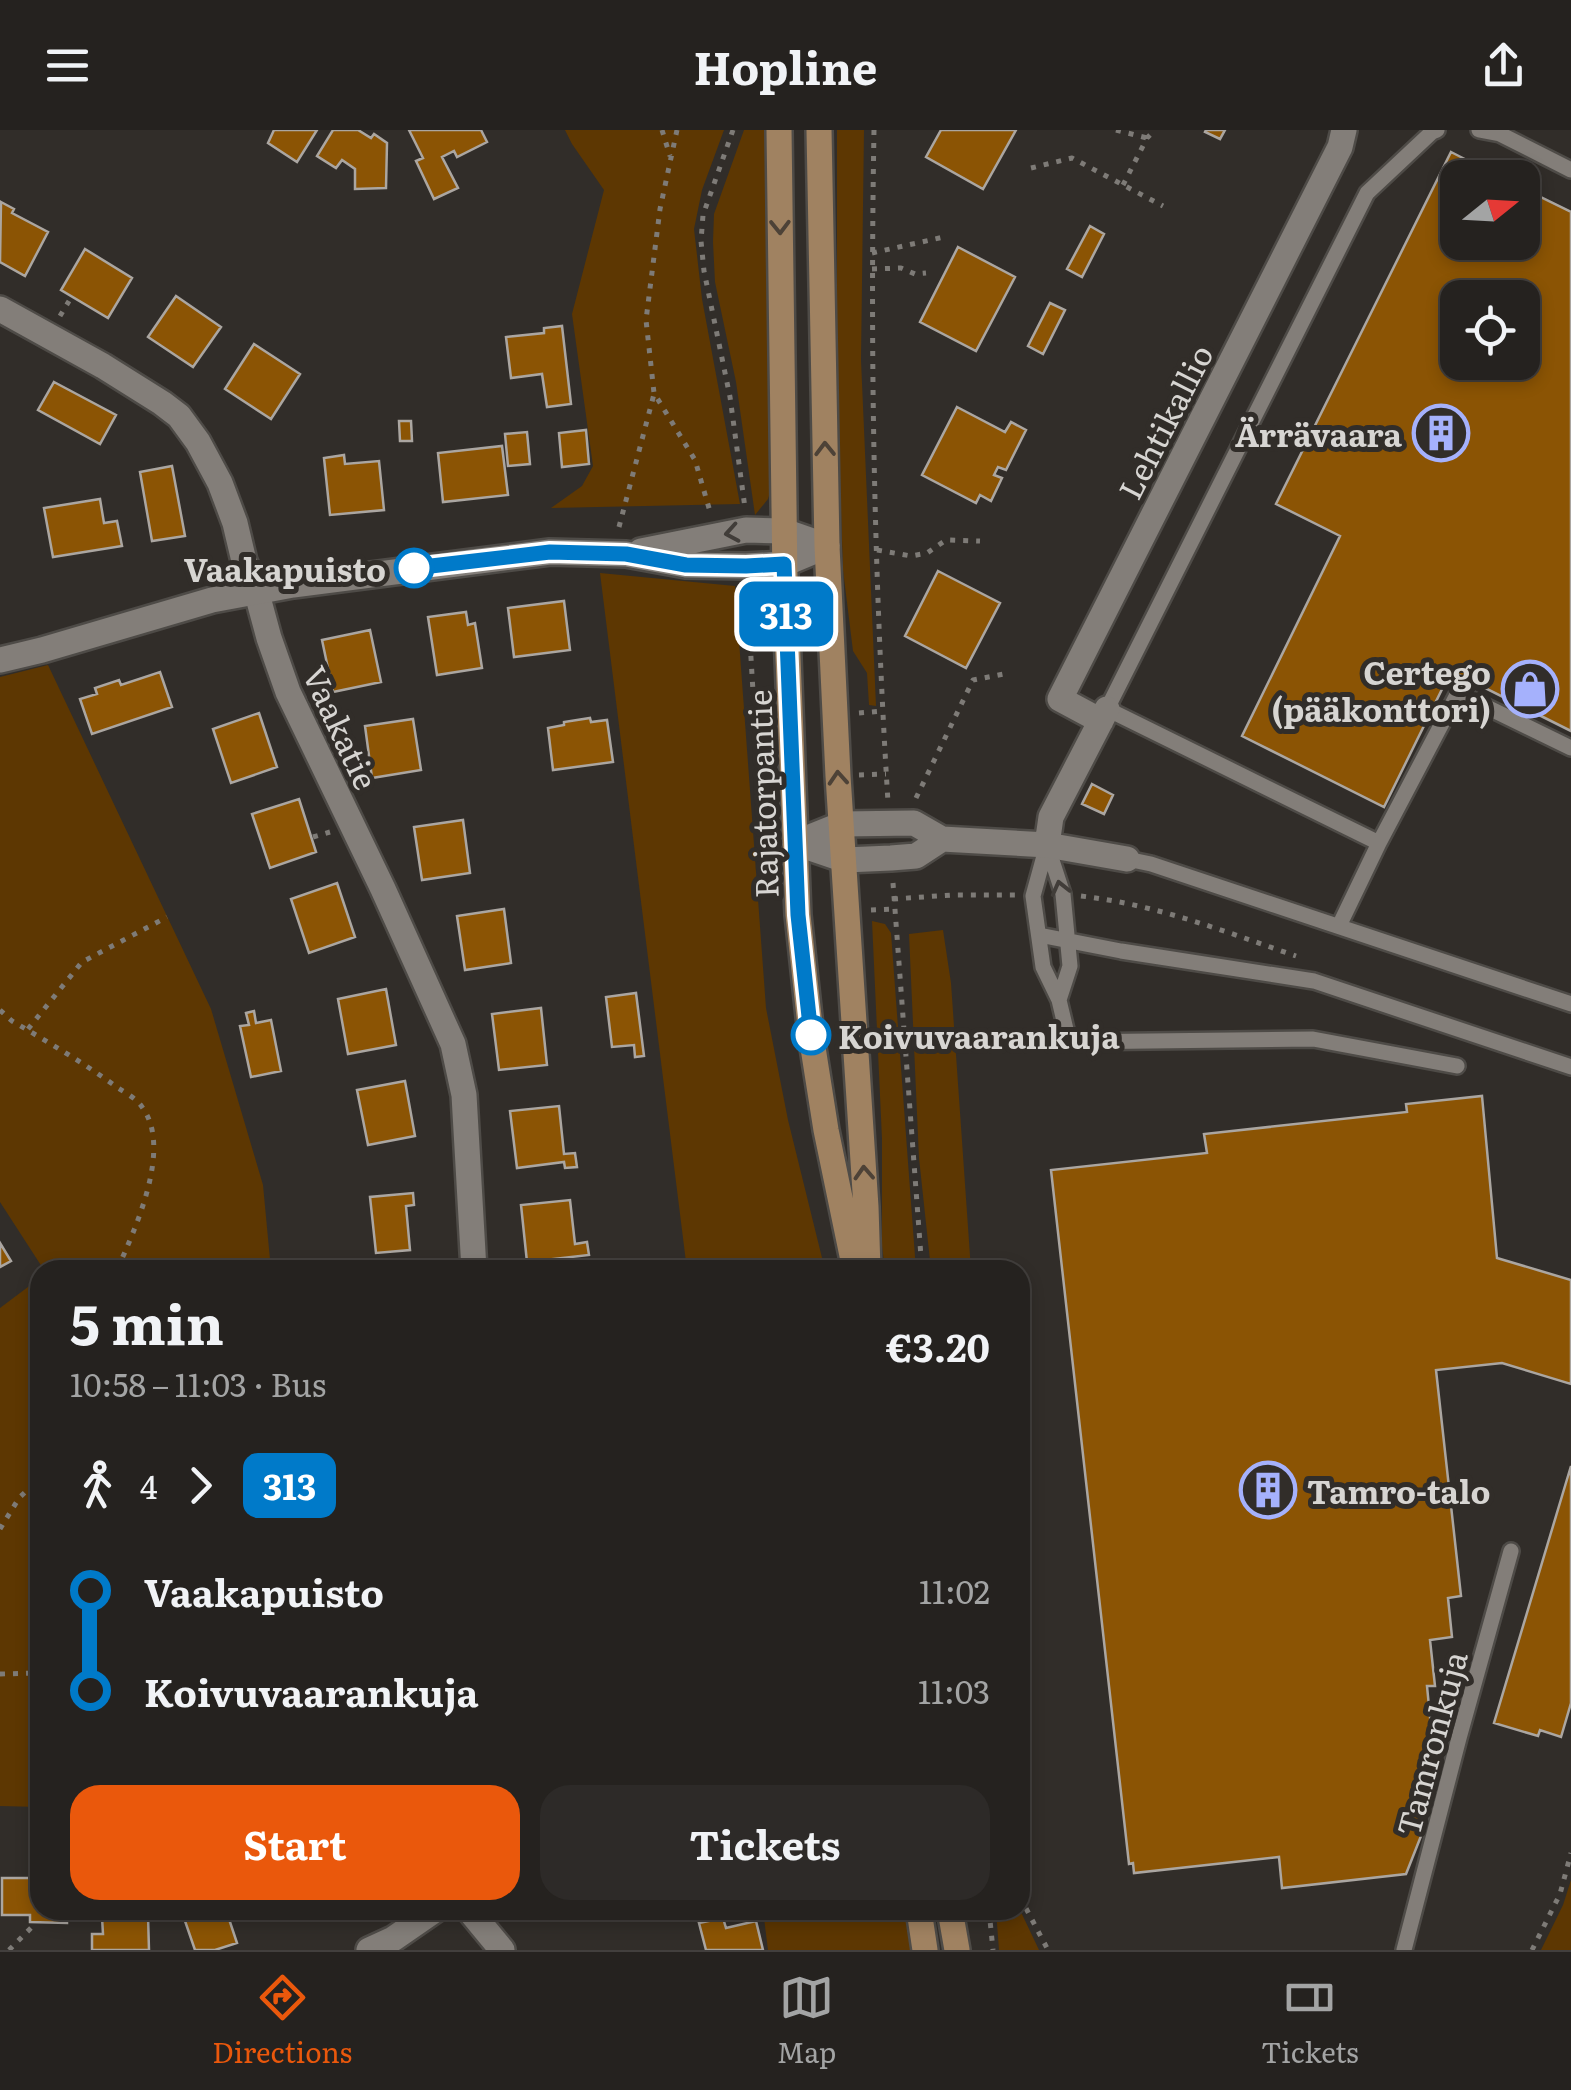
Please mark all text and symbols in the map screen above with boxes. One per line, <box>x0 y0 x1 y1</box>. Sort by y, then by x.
text: Hopline <box>694 32 877 99</box>
icon: menu <box>40 38 95 93</box>
icon: share <box>1476 38 1531 93</box>
north arrow <box>1440 160 1540 260</box>
map controls <box>1440 160 1540 380</box>
one-way arrow <box>769 220 791 236</box>
button: locate <box>1440 280 1540 380</box>
street label: Lehtikallio <box>1105 335 1223 507</box>
building icon: Ärrävaara <box>1411 403 1471 463</box>
place label: Ärrävaara <box>1235 409 1402 457</box>
one-way arrow <box>814 440 835 456</box>
one-way arrow <box>724 522 740 543</box>
place label: Vaakapuisto <box>184 544 386 592</box>
marker: Vaakapuisto <box>395 549 433 587</box>
line badge: 313 <box>728 582 844 646</box>
text: 313 <box>759 588 813 640</box>
place label: Certego (pääkonttori) <box>1272 647 1491 732</box>
street label: Vaakatie <box>292 657 392 797</box>
shop icon: Certego (pääkonttori) <box>1500 659 1560 719</box>
street label: Rajatorpantie <box>733 689 789 899</box>
one-way arrow <box>828 770 850 786</box>
one-way arrow <box>1051 880 1072 897</box>
place label: Koivuvaarankuja <box>838 1011 1120 1059</box>
marker: Koivuvaarankuja <box>792 1016 830 1054</box>
one-way arrow <box>854 1164 875 1180</box>
text: 5 min <box>70 1280 224 1362</box>
text: €3.20 <box>886 1317 990 1374</box>
text: 10:58 – 11:03 · Bus <box>70 1359 326 1407</box>
icon: walk <box>70 1458 125 1513</box>
icon: forward <box>173 1458 228 1513</box>
text: 313 <box>263 1459 316 1511</box>
building icon: Tamro-talo <box>1238 1460 1298 1520</box>
text: 4 <box>140 1461 158 1509</box>
place label: Tamro-talo <box>1307 1466 1491 1514</box>
text: Vaakapuisto <box>144 1562 384 1619</box>
text: 11:02 <box>919 1566 990 1614</box>
street label: Tamronkuja <box>1382 1645 1478 1841</box>
text: Koivuvaarankuja <box>144 1662 478 1719</box>
text: 11:03 <box>918 1666 990 1714</box>
button: Start <box>70 1785 520 1900</box>
button: Tickets <box>540 1785 990 1900</box>
tab: Directions <box>212 1970 352 2072</box>
tab: Map <box>777 1970 836 2072</box>
tab: Tickets <box>1261 1970 1359 2072</box>

